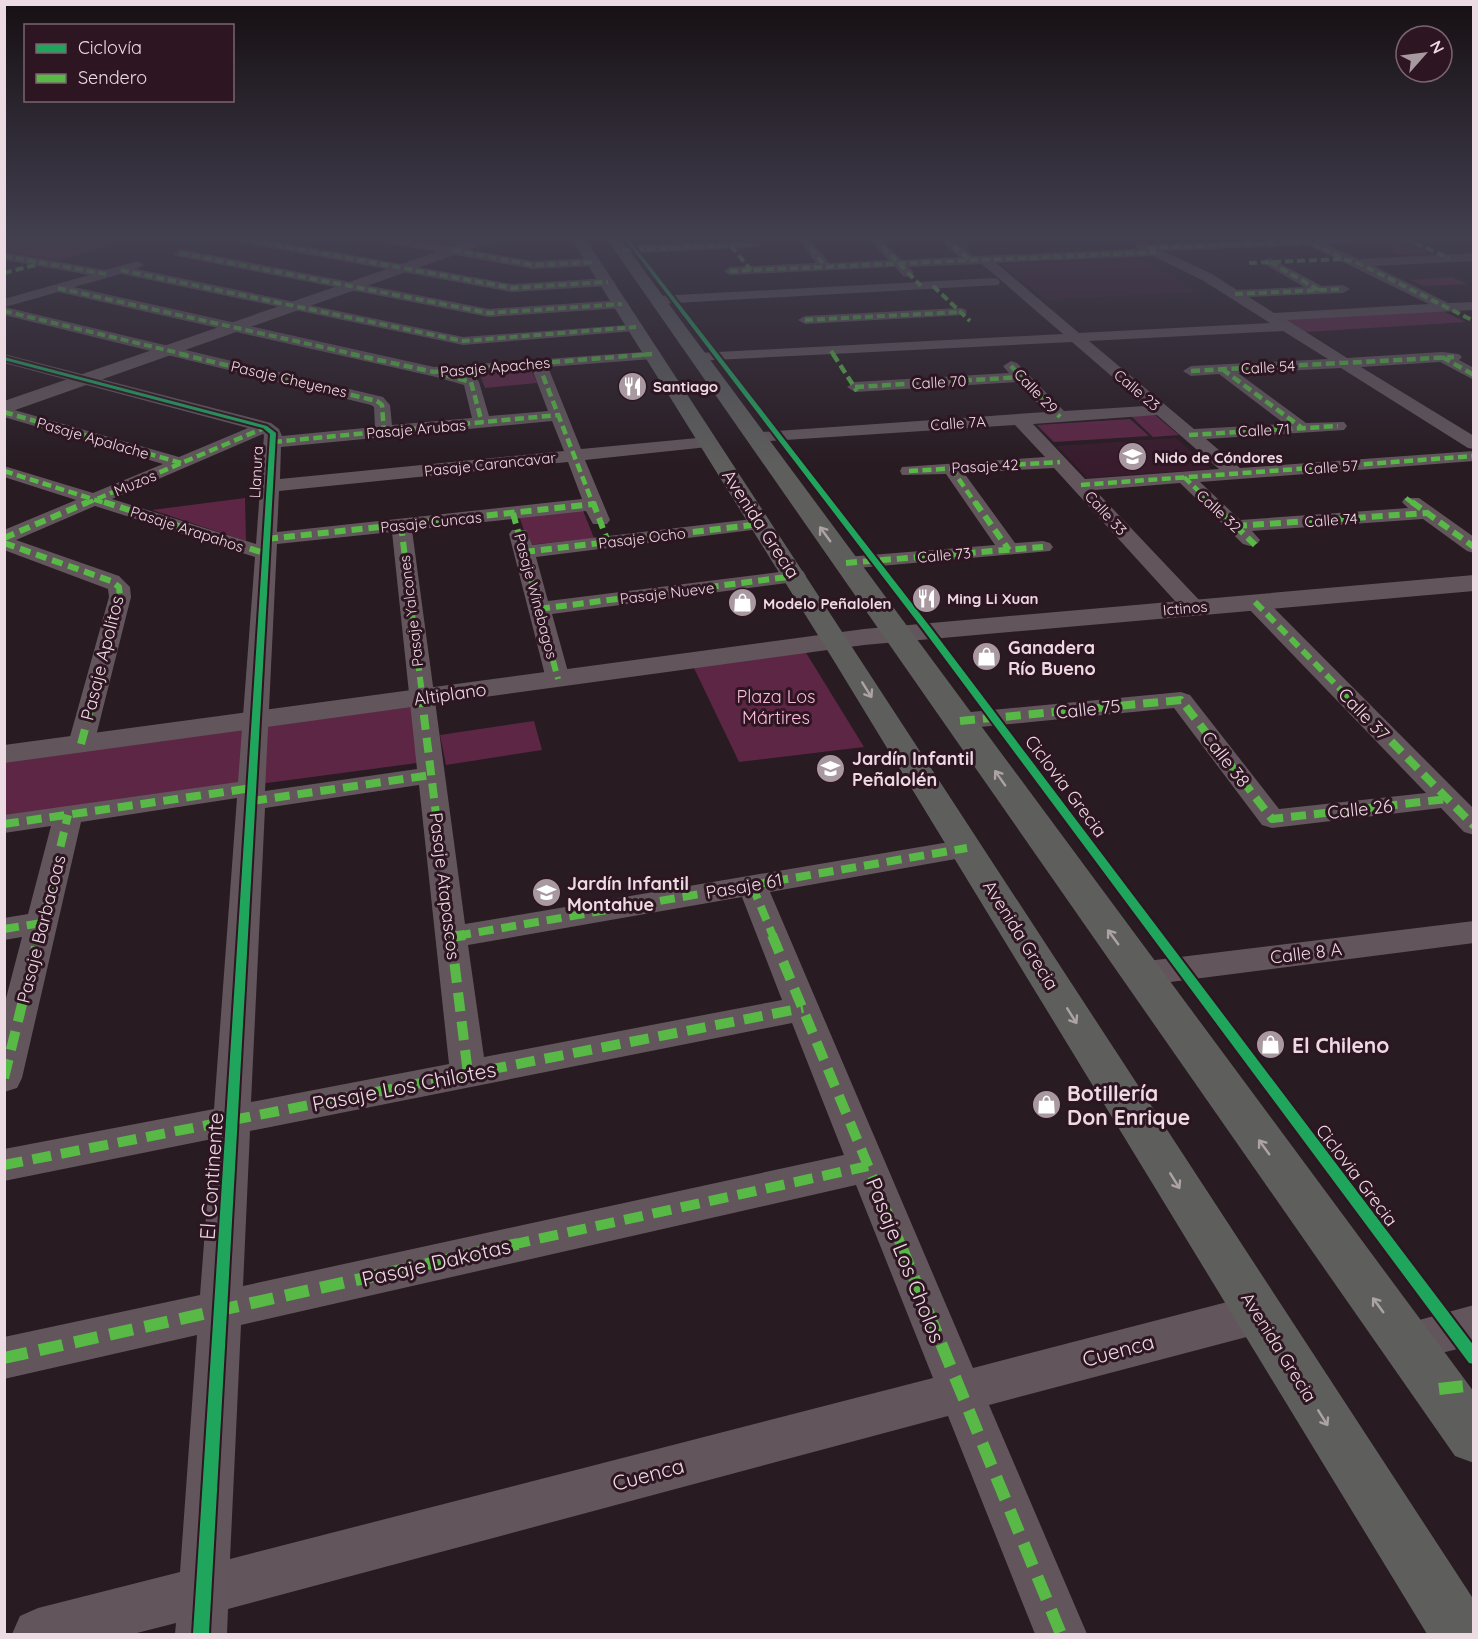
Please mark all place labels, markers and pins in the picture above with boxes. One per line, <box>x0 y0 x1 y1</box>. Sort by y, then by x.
restaurant icon: Santiago <box>616 370 648 402</box>
place label: Santiago <box>653 377 718 396</box>
school or university icon: Nido de Cóndores <box>1117 441 1149 473</box>
place label: Nido de Cóndores <box>1154 448 1283 467</box>
restaurant icon: Ming Li Xuan <box>910 582 942 614</box>
shop icon: Modelo Peñalolen <box>726 587 758 619</box>
place label: Ming Li Xuan <box>947 589 1039 608</box>
place label: Modelo Peñalolen <box>763 594 891 613</box>
place label: Ganadera Río Bueno <box>1008 636 1096 680</box>
shop icon: Ganadera Río Bueno <box>971 641 1003 673</box>
place label: Jardín Infantil Peñalolén <box>852 747 974 791</box>
school or university icon: Jardín Infantil Peñalolén <box>815 752 847 784</box>
place label: Jardín Infantil Montahue <box>567 872 689 916</box>
school or university icon: Jardín Infantil Montahue <box>530 877 562 909</box>
shop icon: El Chileno <box>1255 1029 1287 1061</box>
place label: El Chileno <box>1292 1032 1389 1058</box>
place label: Botillería Don Enrique <box>1067 1080 1190 1130</box>
shop icon: Botillería Don Enrique <box>1030 1089 1062 1121</box>

